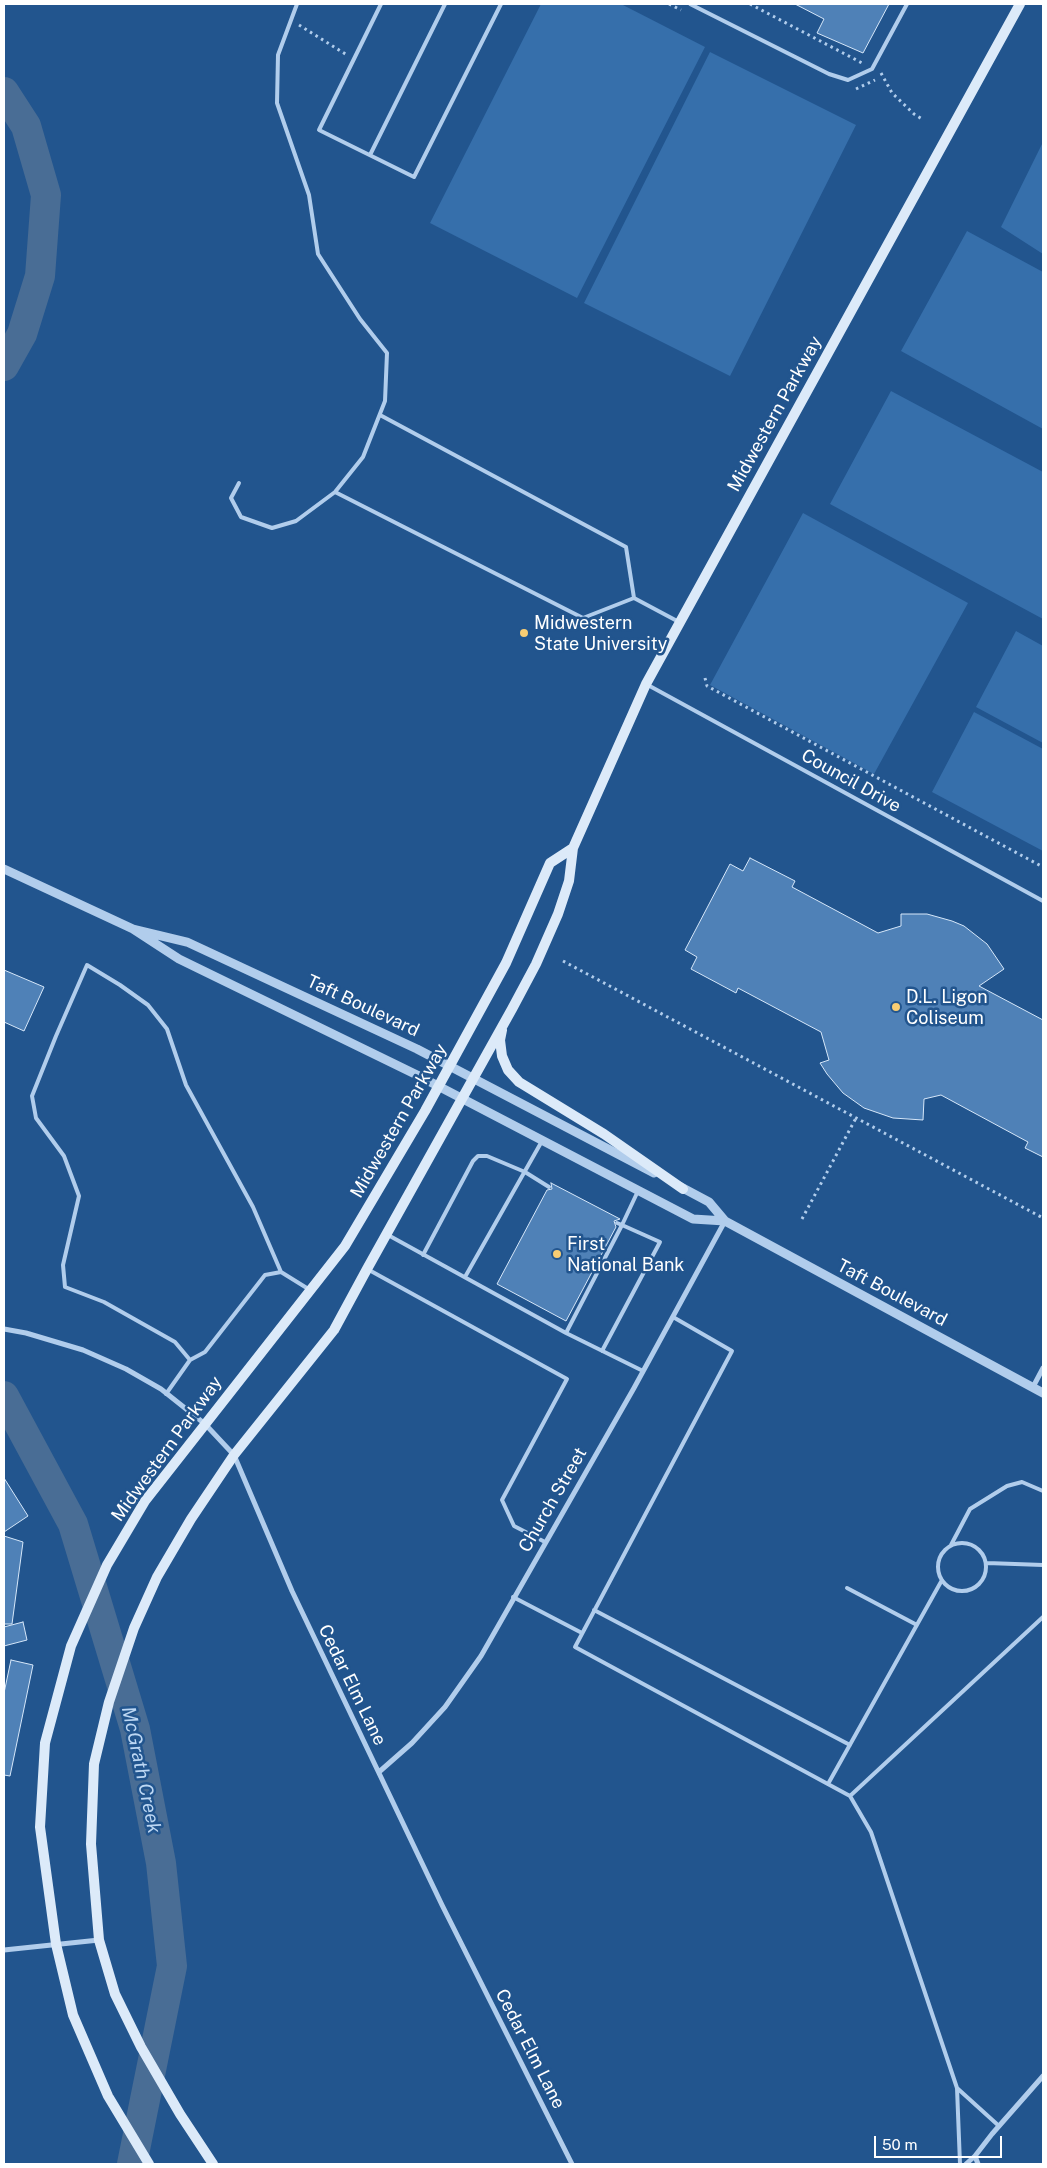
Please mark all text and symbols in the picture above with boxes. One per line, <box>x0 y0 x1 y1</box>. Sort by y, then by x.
street label: Midwestern Parkway <box>723 332 827 496</box>
place label: Midwestern State University <box>534 612 667 654</box>
marker: Midwestern State University <box>518 627 530 639</box>
street label: Council Drive <box>797 745 905 817</box>
street label: Taft Boulevard <box>303 971 423 1041</box>
place label: D.L. Ligon Coliseum <box>906 986 988 1028</box>
marker: D.L. Ligon Coliseum <box>890 1001 902 1013</box>
street label: Midwestern Parkway <box>346 1040 452 1202</box>
place label: First National Bank <box>567 1233 684 1276</box>
marker: First National Bank <box>551 1248 563 1260</box>
street label: Taft Boulevard <box>833 1255 951 1331</box>
street label: Midwestern Parkway <box>107 1372 227 1526</box>
street label: Church Street <box>514 1444 592 1556</box>
street label: Cedar Elm Lane <box>313 1621 391 1749</box>
water label: McGrath Creek <box>116 1705 166 1835</box>
street label: Cedar Elm Lane <box>491 1985 569 2113</box>
scale bar <box>877 2126 1004 2158</box>
text: 50 m <box>882 2136 917 2153</box>

